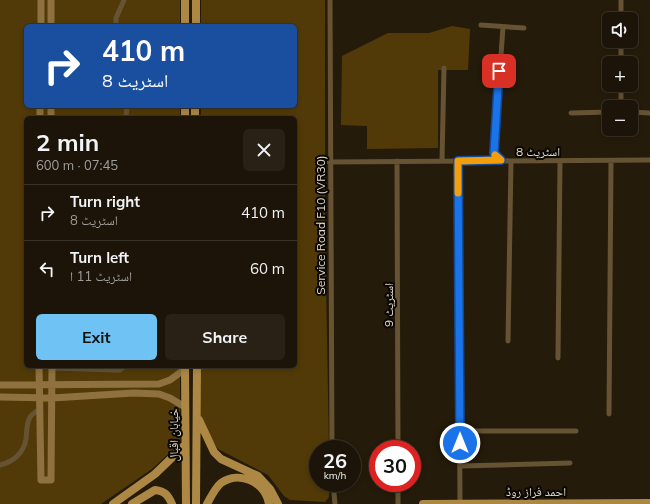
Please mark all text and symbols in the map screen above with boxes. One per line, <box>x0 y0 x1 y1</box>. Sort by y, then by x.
map controls <box>602 12 638 136</box>
button: sound <box>602 12 638 48</box>
text: 410 m <box>102 33 185 68</box>
icon: right <box>36 40 88 92</box>
pin <box>482 54 516 88</box>
button: + <box>602 56 638 92</box>
icon: arrive <box>488 60 510 82</box>
text: اسٹریٹ 8 <box>102 69 168 92</box>
button: − <box>602 100 638 136</box>
text: 2 min <box>36 127 99 157</box>
button: close <box>243 129 285 171</box>
street label: اسٹریٹ 8 <box>516 144 560 159</box>
street label: Service Road F10 (VR30) <box>313 155 328 295</box>
text: 600 m · 07:45 <box>36 157 118 173</box>
text: Turn right <box>70 192 140 211</box>
icon: right <box>36 202 58 224</box>
text: 410 m <box>241 203 285 222</box>
text: اسٹریٹ 8 <box>70 212 118 228</box>
text: Turn left <box>70 248 129 267</box>
icon: left <box>36 258 58 280</box>
text: 60 m <box>250 259 285 278</box>
text: اسٹریٹ 11 ا <box>70 268 132 284</box>
street label: اسٹریٹ 9 <box>381 283 396 327</box>
button: Exit <box>36 314 157 360</box>
button: Share <box>165 314 285 360</box>
street label: خیابان اقبال <box>166 408 181 462</box>
position arrow <box>439 422 481 464</box>
speed limit sign: 30 <box>369 440 421 492</box>
text: 26 <box>323 448 347 473</box>
text: km/h <box>324 469 346 482</box>
street label: احمد فراز روڈ <box>506 484 566 499</box>

